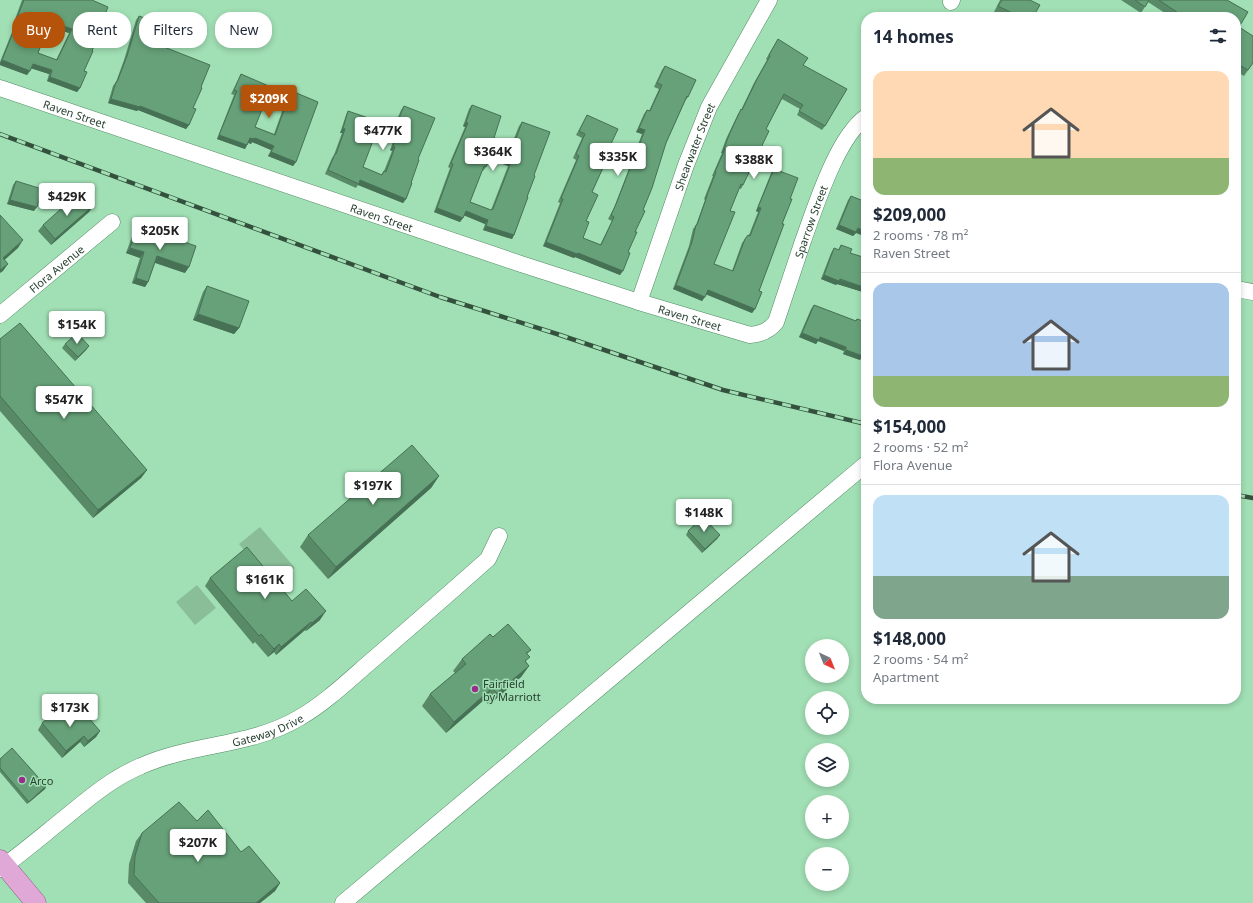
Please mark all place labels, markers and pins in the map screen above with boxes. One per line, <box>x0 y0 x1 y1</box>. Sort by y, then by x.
pin: $209K <box>241 85 297 119</box>
pin: $477K <box>355 117 411 151</box>
pin: $364K <box>465 138 521 172</box>
pin: $335K <box>590 143 646 177</box>
pin: $388K <box>726 146 782 180</box>
pin: $429K <box>39 183 95 217</box>
pin: $205K <box>132 217 188 251</box>
pin: $154K <box>49 311 105 345</box>
pin: $547K <box>36 386 92 420</box>
pin: $197K <box>345 472 401 506</box>
pin: $148K <box>676 499 732 533</box>
pin: $161K <box>237 566 293 600</box>
place label: Fairfield by Marriott <box>483 676 541 704</box>
marker: Fairfield by Marriott <box>470 684 480 694</box>
pin: $173K <box>42 694 98 728</box>
place label: Arco <box>30 773 54 788</box>
marker: Arco <box>17 775 27 785</box>
pin: $207K <box>170 829 226 863</box>

